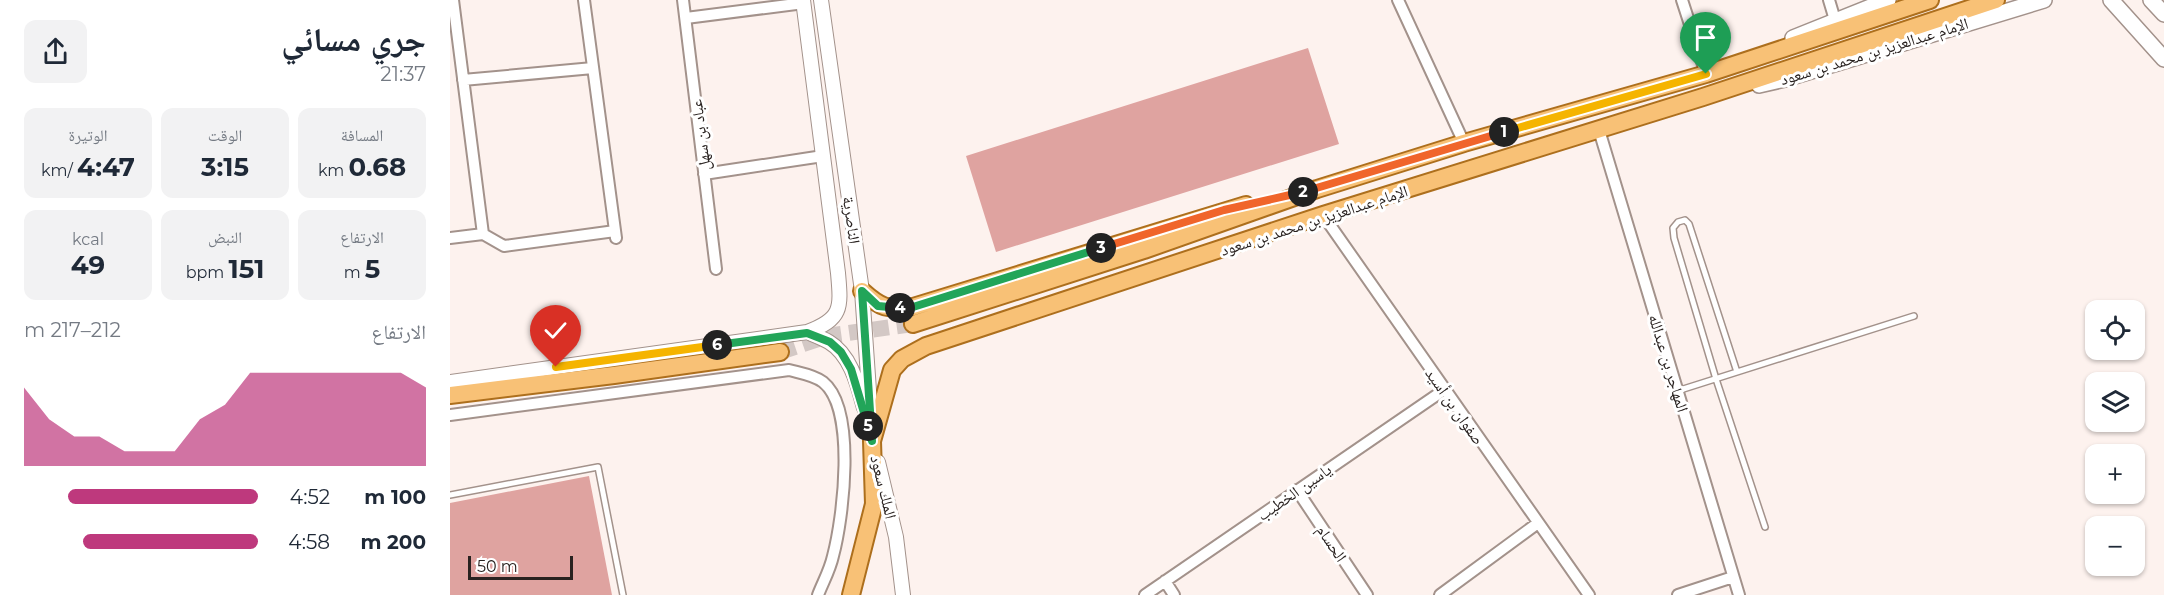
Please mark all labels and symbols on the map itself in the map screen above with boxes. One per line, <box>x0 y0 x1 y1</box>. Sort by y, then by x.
pin <box>1680 12 1731 74</box>
street label: الإمام عبدالعزيز بن محمد بن سعود <box>1778 14 1971 90</box>
street label: عباد بن سهل <box>687 98 715 172</box>
pin: 1 <box>1489 117 1519 147</box>
pin: 2 <box>1288 177 1318 207</box>
street label: الإمام عبدالعزيز بن محمد بن سعود <box>1218 181 1410 261</box>
street label: الناصرية <box>839 195 864 245</box>
pin: 3 <box>1086 233 1116 263</box>
pin: 4 <box>885 293 915 323</box>
pin <box>530 305 581 367</box>
street label: المهاجر بن عبدالله <box>1644 312 1692 415</box>
pin: 6 <box>702 330 732 360</box>
street label: صفوان بن أسيد <box>1420 364 1488 449</box>
pin: 5 <box>853 411 883 441</box>
street label: الملك سعود <box>866 453 901 521</box>
street label: ياسين الخطيب <box>1254 460 1336 526</box>
street label: الحسام <box>1312 521 1351 566</box>
scale bar <box>468 553 573 580</box>

